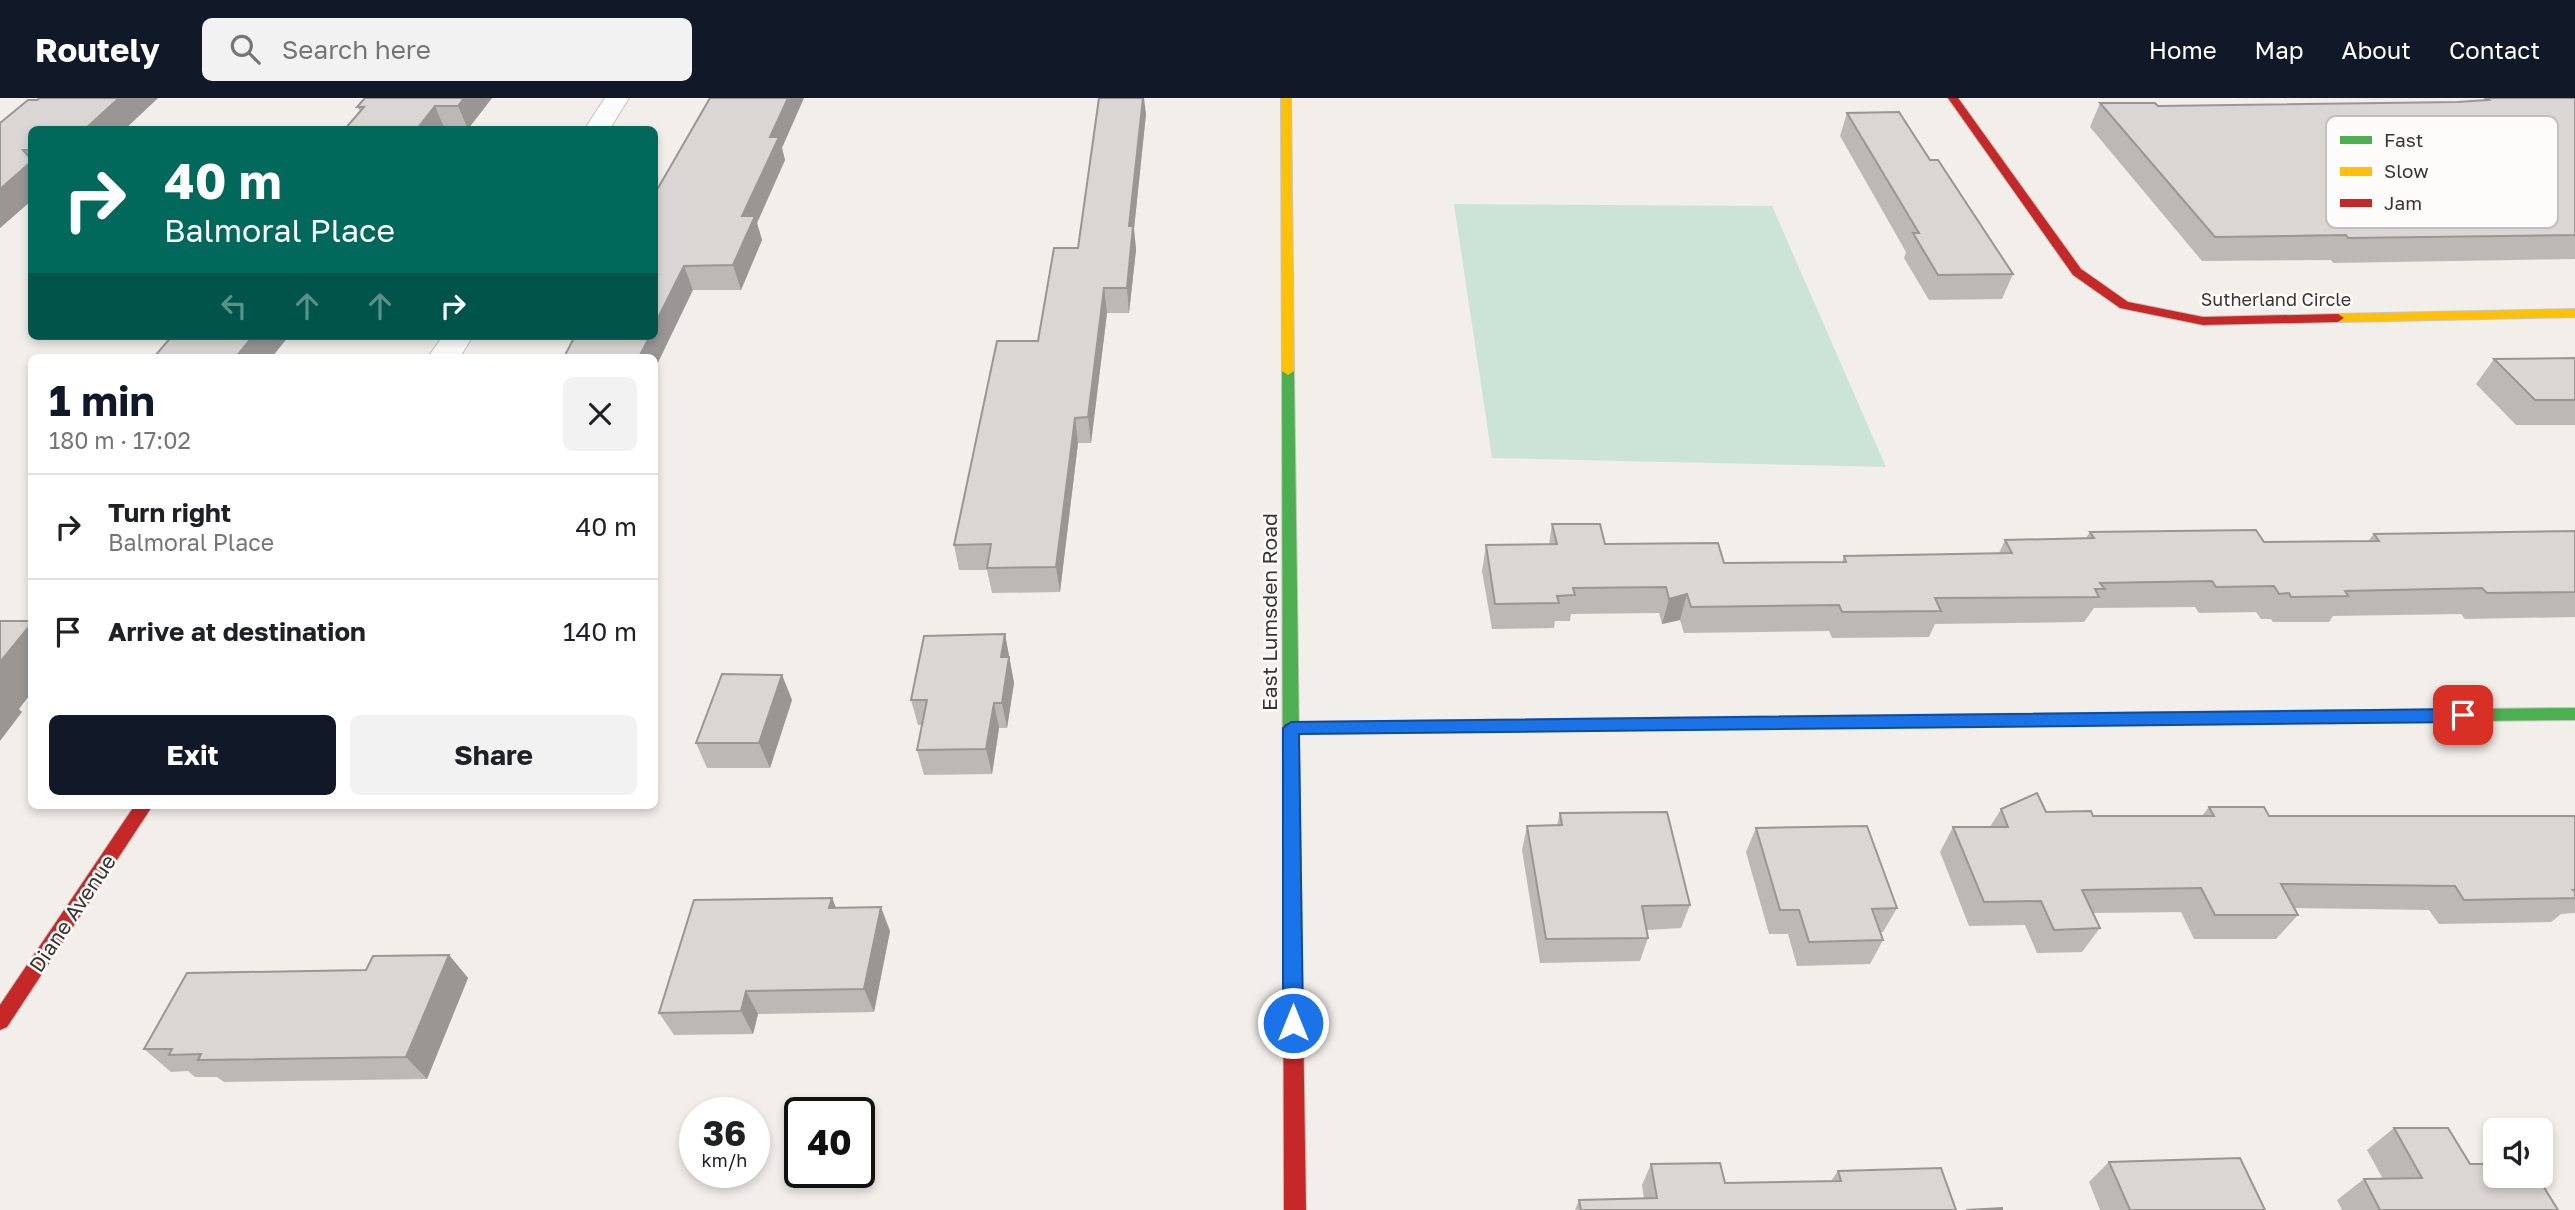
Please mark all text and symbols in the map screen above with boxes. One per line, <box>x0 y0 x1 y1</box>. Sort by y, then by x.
search box <box>202 18 692 81</box>
text: Routely <box>35 30 160 69</box>
icon: search <box>226 30 264 68</box>
text: Search here <box>282 34 431 65</box>
text: Home <box>2149 35 2217 64</box>
text: Map <box>2255 35 2304 64</box>
text: About <box>2342 35 2411 64</box>
text: Contact <box>2449 35 2540 64</box>
legend <box>2326 116 2558 228</box>
text: Fast <box>2384 128 2423 151</box>
text: 40 m <box>164 151 282 210</box>
icon: right <box>49 154 140 245</box>
text: Slow <box>2384 159 2429 182</box>
text: Jam <box>2384 191 2422 214</box>
text: Balmoral Place <box>164 211 395 249</box>
icon: left <box>215 287 253 325</box>
icon: ahead <box>288 287 326 325</box>
icon: ahead <box>361 287 399 325</box>
icon: right <box>434 287 472 325</box>
street label: Sutherland Circle <box>2201 288 2351 310</box>
text: 1 min <box>49 375 155 425</box>
button: close <box>563 377 637 451</box>
text: 180 m · 17:02 <box>49 426 191 454</box>
text: Turn right <box>108 497 231 528</box>
icon: right <box>49 508 87 546</box>
text: 40 m <box>576 511 637 542</box>
street label: East Lumsden Road <box>1256 513 1282 711</box>
text: Balmoral Place <box>108 528 274 556</box>
icon: arrive <box>49 613 87 651</box>
text: Arrive at destination <box>108 616 366 647</box>
text: 140 m <box>563 616 637 647</box>
pin <box>2433 685 2493 745</box>
icon: arrive <box>2444 696 2482 734</box>
button: Exit <box>49 715 336 795</box>
button: Share <box>350 715 637 795</box>
street label: Diane Avenue <box>23 849 121 977</box>
position arrow <box>1256 986 1330 1060</box>
speed limit sign: 40 <box>784 1097 875 1188</box>
text: 36 <box>703 1112 746 1154</box>
map controls <box>2483 1118 2553 1188</box>
button: sound <box>2483 1118 2553 1188</box>
text: km/h <box>702 1149 747 1171</box>

